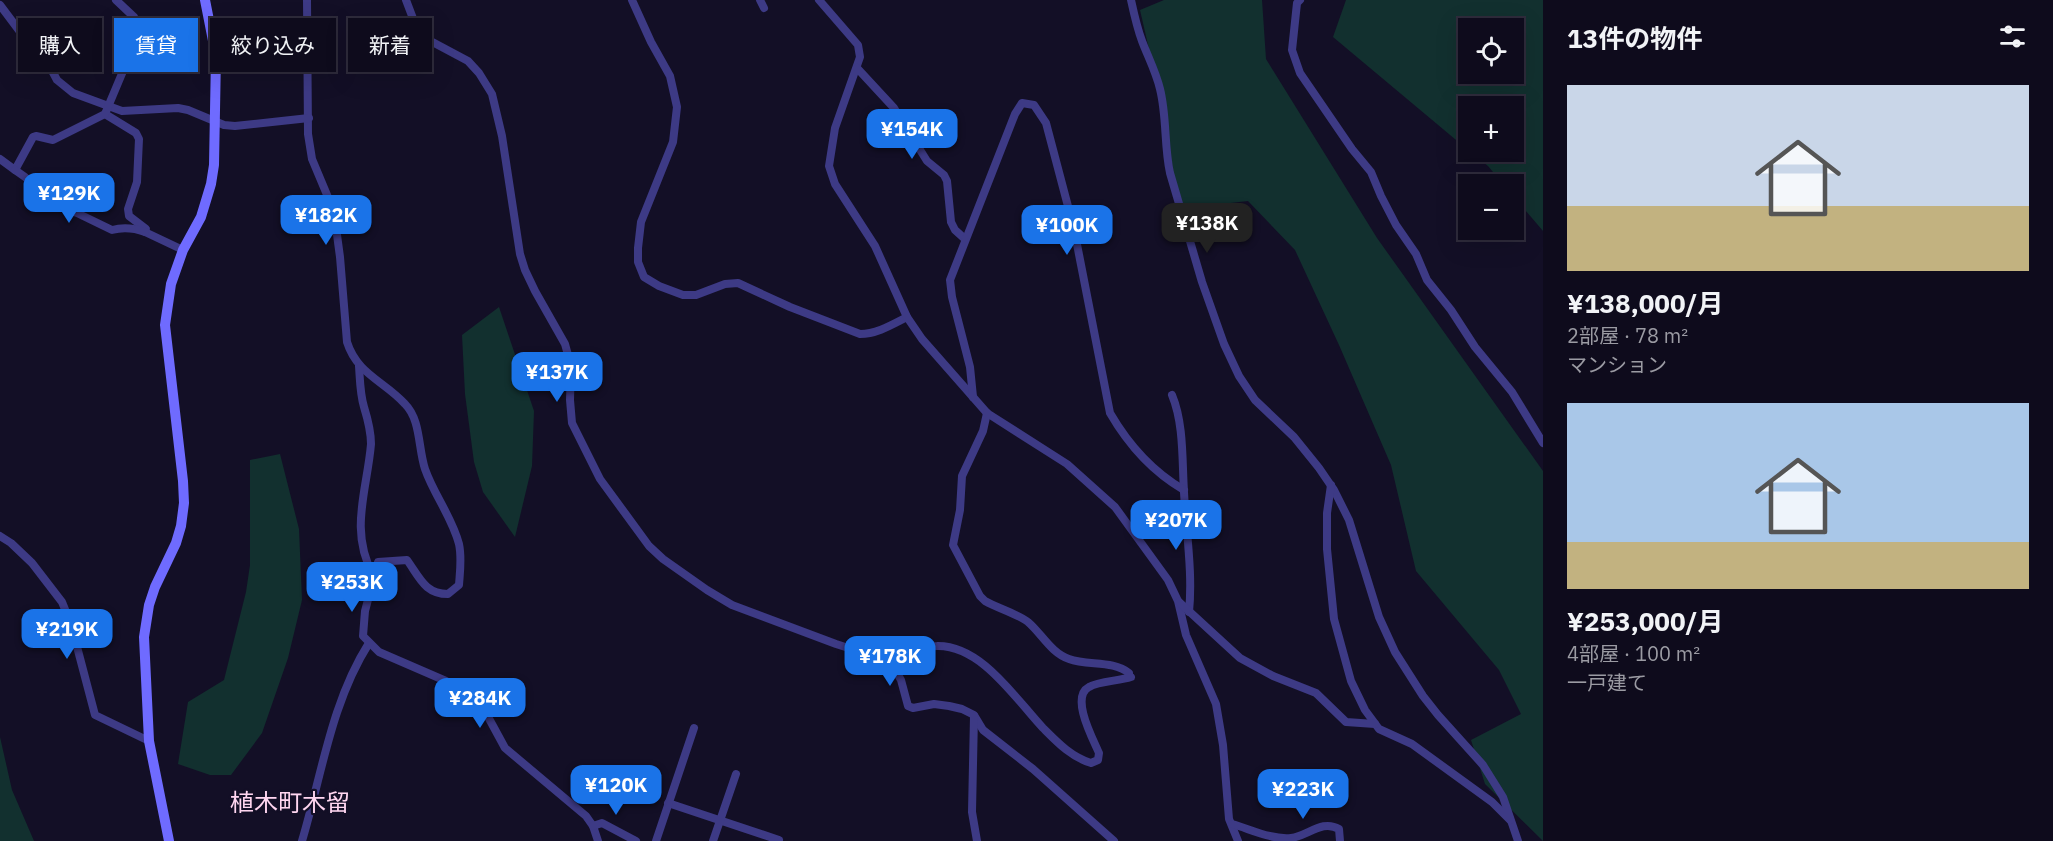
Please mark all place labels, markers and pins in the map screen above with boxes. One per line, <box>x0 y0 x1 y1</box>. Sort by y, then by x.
pin: ¥154K <box>870 109 954 160</box>
pin: ¥129K <box>27 173 111 224</box>
pin: ¥182K <box>284 195 368 246</box>
pin: ¥138K <box>1165 203 1249 254</box>
pin: ¥100K <box>1025 205 1109 256</box>
pin: ¥137K <box>515 352 599 403</box>
pin: ¥207K <box>1134 500 1218 551</box>
pin: ¥253K <box>310 562 394 613</box>
pin: ¥219K <box>25 609 109 660</box>
pin: ¥178K <box>848 636 932 687</box>
pin: ¥284K <box>438 678 522 729</box>
pin: ¥120K <box>574 765 658 816</box>
pin: ¥223K <box>1261 769 1345 820</box>

